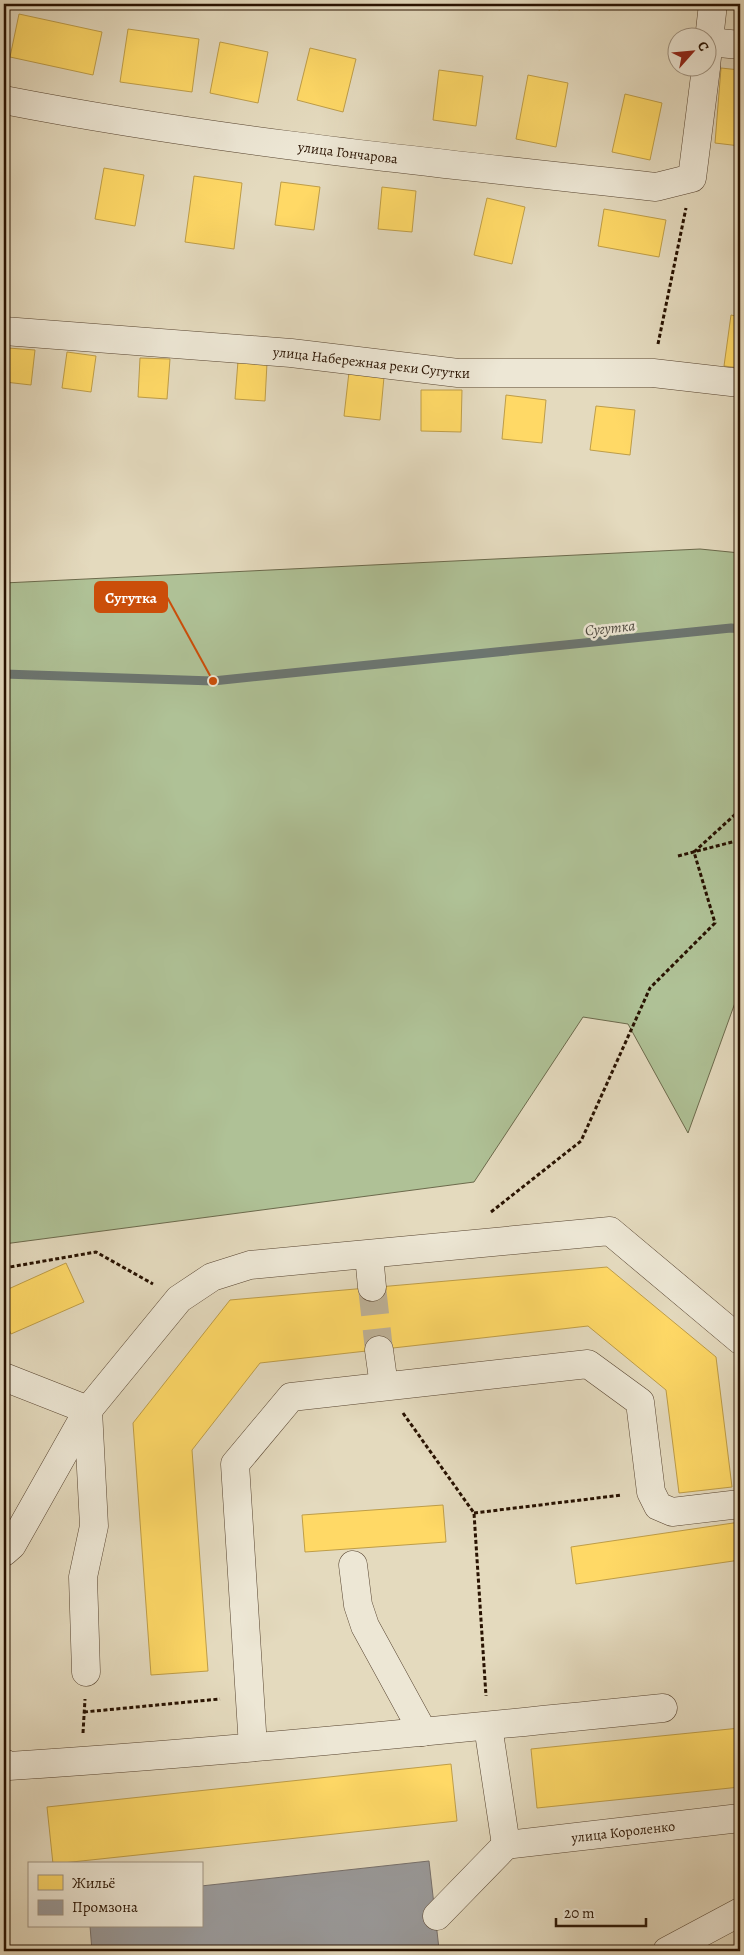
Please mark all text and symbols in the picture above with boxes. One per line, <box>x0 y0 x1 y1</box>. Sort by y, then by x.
north arrow <box>666 28 716 78</box>
text: С <box>693 38 714 55</box>
street label: улица Гончарова <box>296 137 399 168</box>
street label: улица Набережная реки Сугутки <box>271 342 470 383</box>
callout: Сугутка <box>95 582 167 612</box>
text: Сугутка <box>105 588 158 608</box>
water label: Сугутка <box>584 615 636 641</box>
street label: улица Короленко <box>569 1816 676 1847</box>
legend <box>28 1862 202 1928</box>
text: Жильё <box>72 1873 115 1893</box>
scale bar <box>556 1895 646 1927</box>
text: Промзона <box>72 1897 138 1917</box>
text: 20 m <box>564 1903 595 1923</box>

